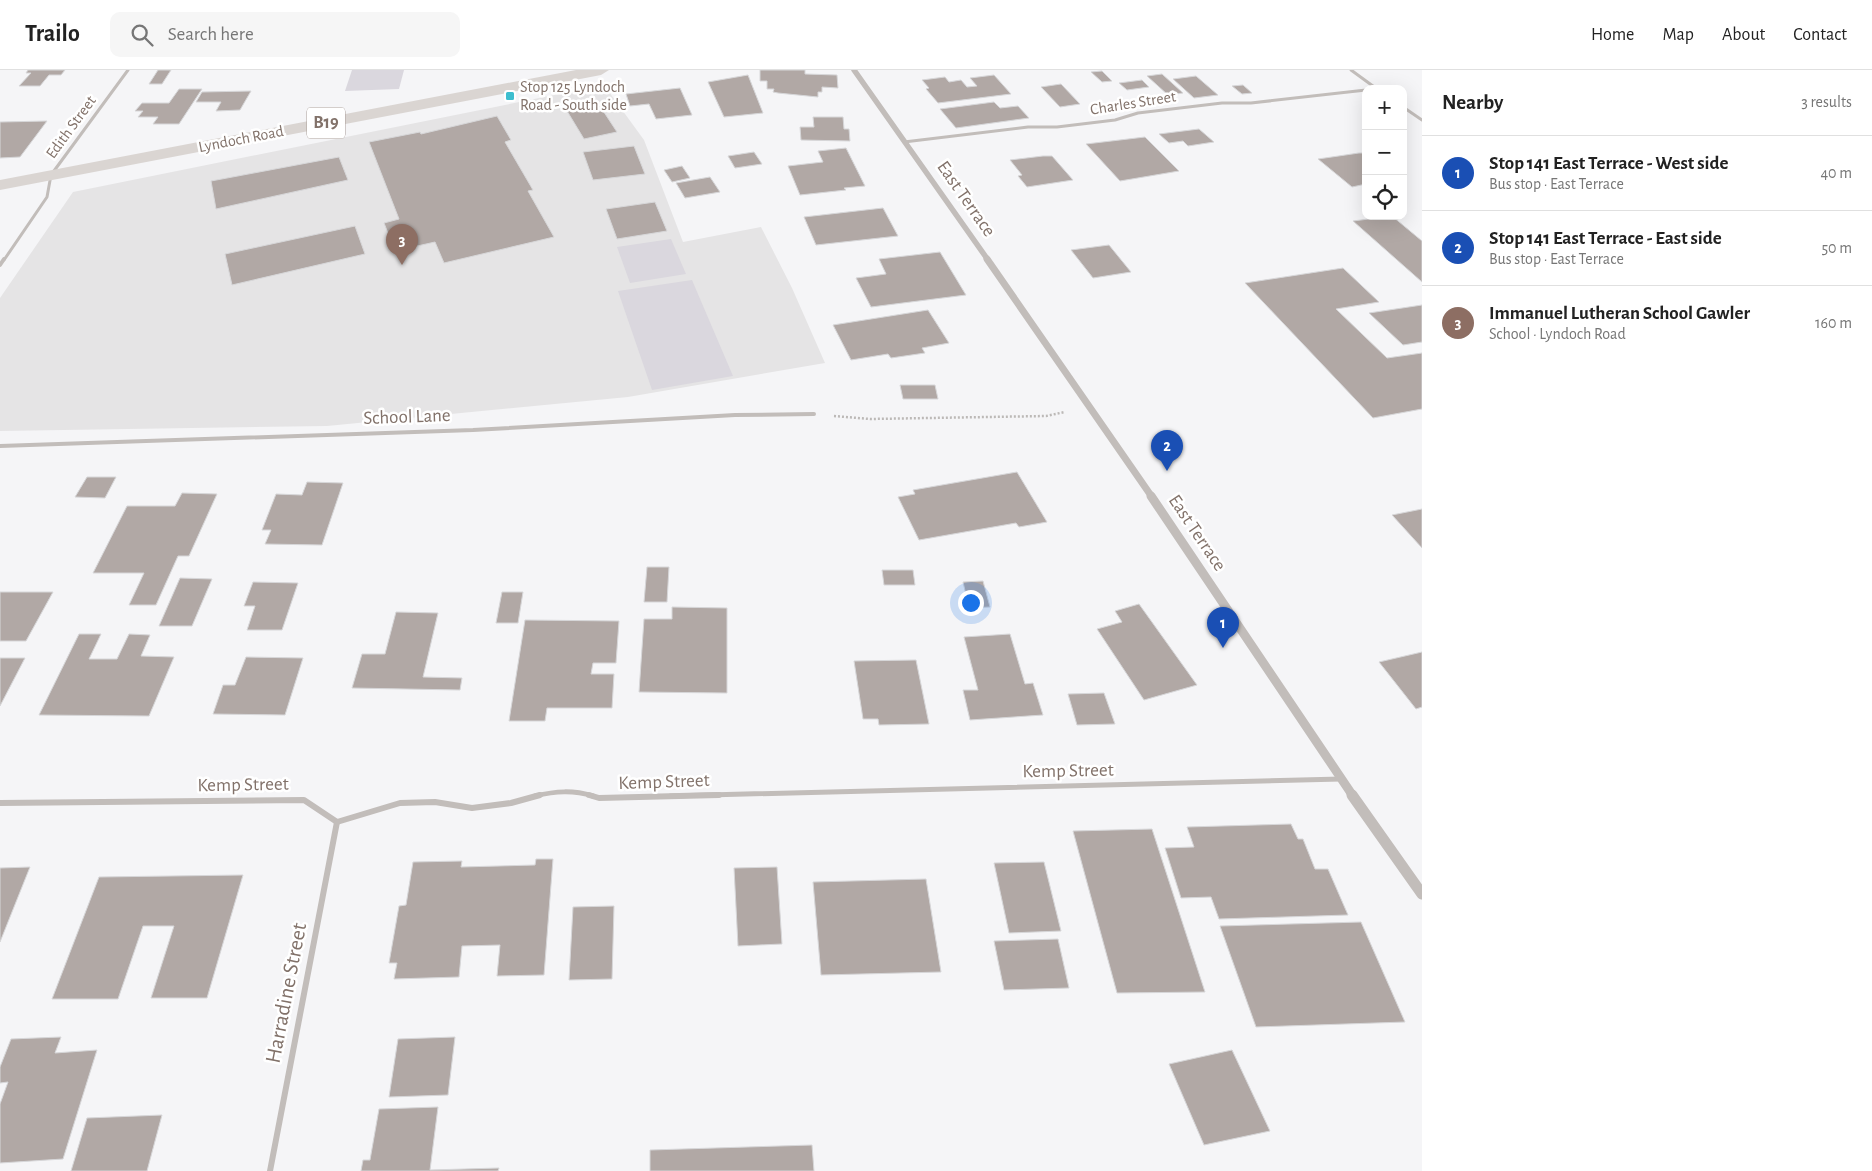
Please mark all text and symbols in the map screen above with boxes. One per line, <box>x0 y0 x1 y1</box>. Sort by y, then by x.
search box <box>110 12 460 57</box>
icon: search <box>128 21 156 49</box>
text: Trailo <box>25 22 80 46</box>
text: Search here <box>168 25 254 44</box>
text: Home <box>1591 26 1634 44</box>
text: Map <box>1662 26 1694 44</box>
text: About <box>1722 26 1765 44</box>
text: Contact <box>1793 26 1847 44</box>
place label: Stop 125 Lyndoch Road - South side <box>520 79 627 113</box>
map controls <box>1362 85 1407 220</box>
button: + <box>1362 85 1407 130</box>
street label: Charles Street <box>1089 88 1177 118</box>
marker: Stop 125 Lyndoch Road - South side <box>504 90 516 102</box>
text: Nearby <box>1442 92 1503 113</box>
street label: Edith Street <box>43 93 99 161</box>
text: 3 results <box>1801 94 1852 110</box>
road number: B19 <box>307 108 345 138</box>
street label: Lyndoch Road <box>197 123 285 156</box>
button: − <box>1362 130 1407 175</box>
text: Stop 141 East Terrace - West side <box>1489 154 1728 173</box>
street label: East Terrace <box>933 158 999 240</box>
text: 1 <box>1455 165 1461 181</box>
text: 40 m <box>1820 165 1852 181</box>
button: locate <box>1362 175 1407 220</box>
text: Bus stop · East Terrace <box>1489 176 1624 192</box>
pin: 3 <box>386 224 418 265</box>
text: Stop 141 East Terrace - East side <box>1489 229 1722 248</box>
text: 2 <box>1454 240 1462 256</box>
text: 50 m <box>1821 240 1852 256</box>
text: Bus stop · East Terrace <box>1489 251 1624 267</box>
text: Immanuel Lutheran School Gawler <box>1489 304 1750 323</box>
text: 3 <box>1455 315 1461 331</box>
text: 160 m <box>1815 315 1852 331</box>
text: School · Lyndoch Road <box>1489 326 1626 342</box>
street label: School Lane <box>363 406 451 428</box>
pin: 2 <box>1151 430 1183 471</box>
street label: East Terrace <box>1165 491 1229 575</box>
your location <box>958 590 984 616</box>
pin: 1 <box>1207 607 1239 648</box>
street label: Kemp Street <box>1022 761 1114 781</box>
street label: Kemp Street <box>618 771 710 793</box>
street label: Kemp Street <box>197 775 289 795</box>
street label: Harradine Street <box>262 921 310 1065</box>

